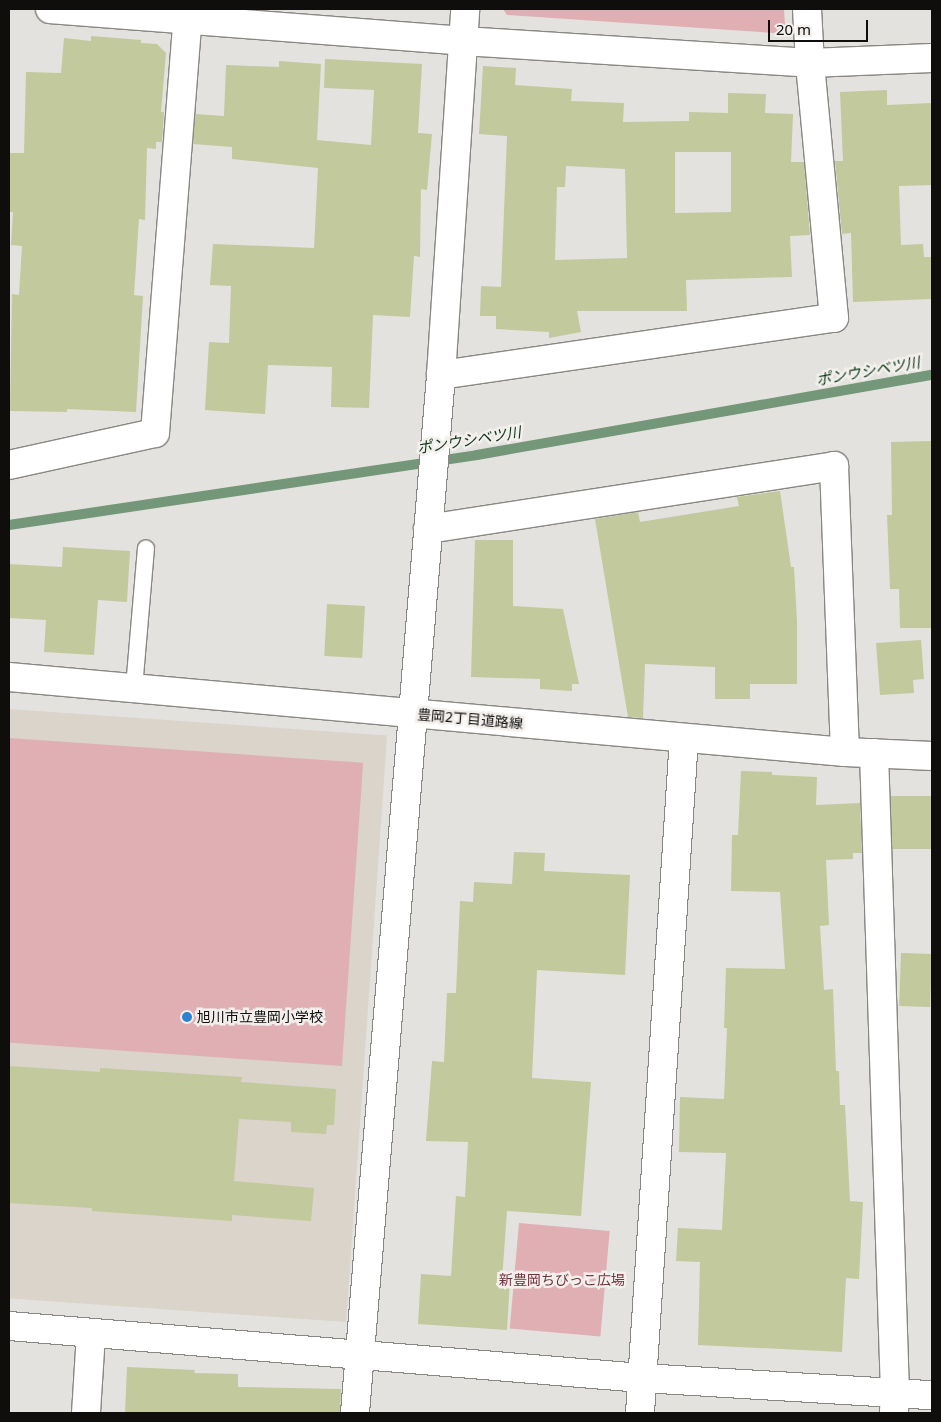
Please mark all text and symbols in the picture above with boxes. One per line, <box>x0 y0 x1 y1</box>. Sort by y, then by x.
scale bar <box>771 10 871 42</box>
text: 20 m <box>776 19 811 39</box>
water label: ポンウシベツ川 <box>815 353 921 389</box>
water label: ポンウシベツ川 <box>416 423 522 457</box>
street label: 豊岡2丁目道路線 <box>416 706 524 732</box>
place label: 旭川市立豊岡小学校 <box>197 1009 323 1025</box>
marker: 旭川市立豊岡小学校 <box>181 1011 193 1023</box>
park label: 新豊岡ちびっこ広場 <box>499 1272 625 1288</box>

